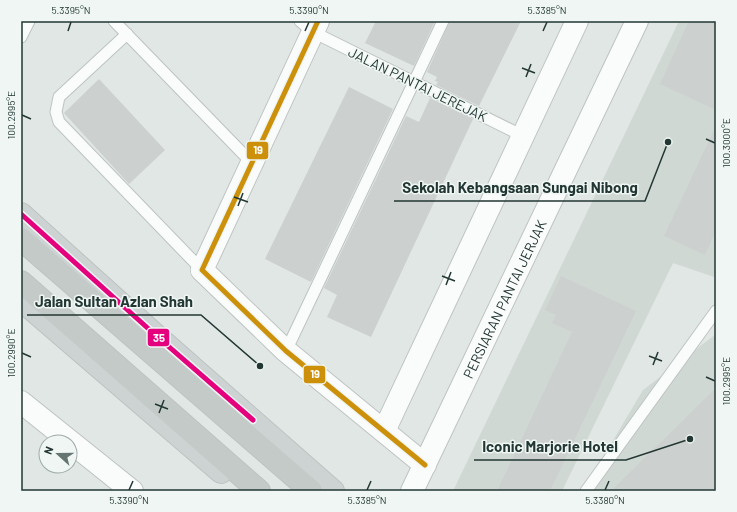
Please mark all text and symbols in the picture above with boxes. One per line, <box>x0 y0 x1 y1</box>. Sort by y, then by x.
text: 5.3395°N <box>51 4 91 16</box>
text: 5.3390°N <box>289 4 329 16</box>
text: 5.3385°N <box>527 4 567 16</box>
street label: JALAN PANTAI JEREJAK <box>346 43 491 125</box>
text: 100.2995°E <box>5 91 17 139</box>
text: 100.3000°E <box>720 118 732 168</box>
line badge: 19 <box>246 141 269 160</box>
text: 19 <box>253 143 263 156</box>
callout: Sekolah Kebangsaan Sungai Nibong <box>394 174 645 201</box>
text: Sekolah Kebangsaan Sungai Nibong <box>402 178 638 196</box>
street label: PERSIARAN PANTAI JERJAK <box>459 216 549 381</box>
callout: Jalan Sultan Azlan Shah <box>27 288 201 315</box>
text: Jalan Sultan Azlan Shah <box>35 292 193 310</box>
line badge: 35 <box>147 328 170 347</box>
text: 100.2990°E <box>5 329 17 377</box>
text: 35 <box>153 331 165 344</box>
text: 100.2995°E <box>720 357 732 405</box>
line badge: 19 <box>303 365 326 384</box>
text: 19 <box>310 367 320 380</box>
callout: Iconic Marjorie Hotel <box>474 433 626 460</box>
north arrow <box>38 434 78 474</box>
text: Iconic Marjorie Hotel <box>482 437 618 455</box>
text: N <box>41 444 56 456</box>
text: 5.3390°N <box>109 494 149 506</box>
text: 5.3385°N <box>347 494 387 506</box>
text: 5.3380°N <box>585 494 625 506</box>

